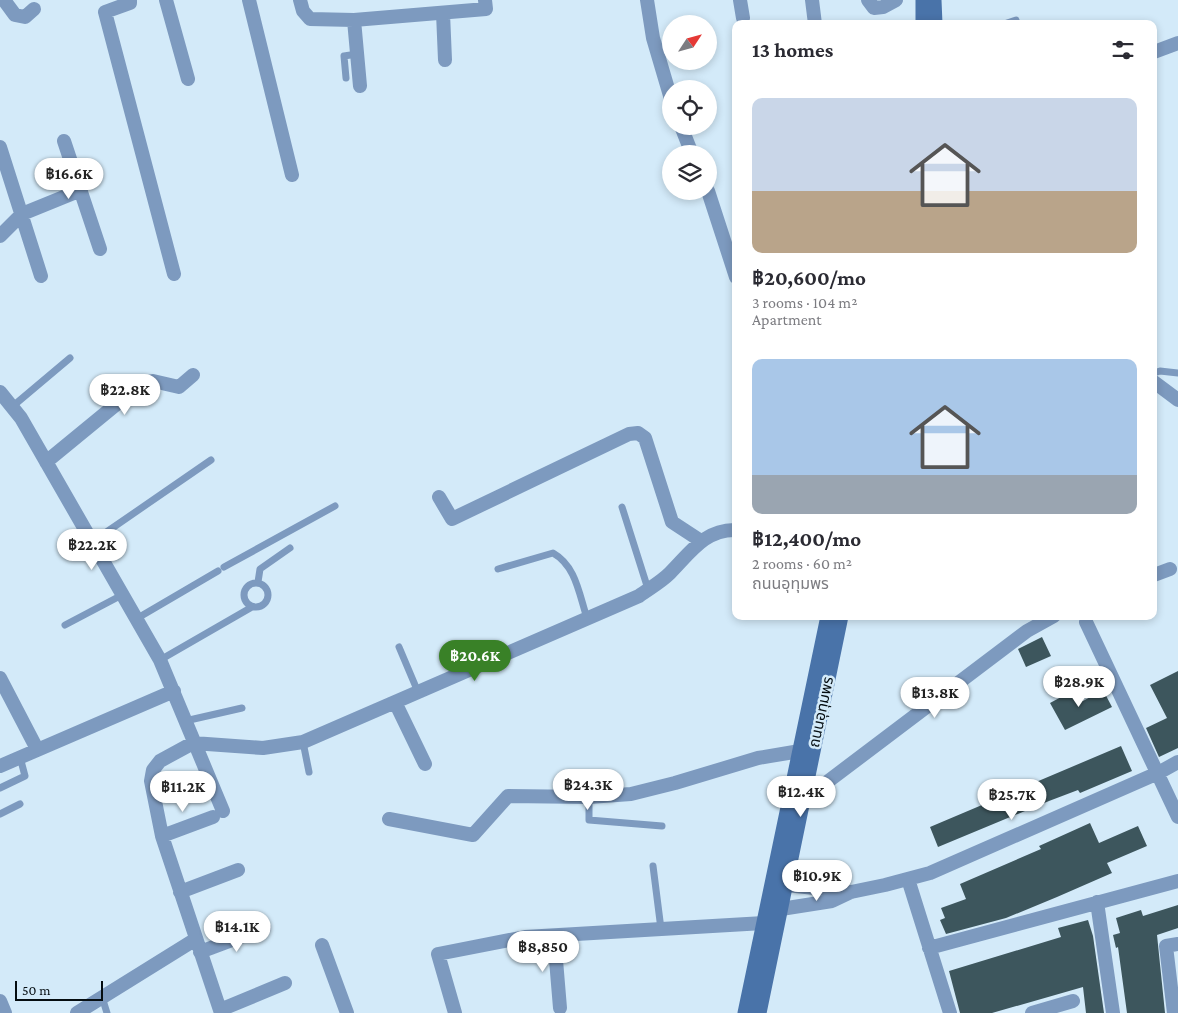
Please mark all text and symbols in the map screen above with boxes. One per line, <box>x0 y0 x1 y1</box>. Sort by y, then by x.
north arrow <box>662 15 718 70</box>
map controls <box>662 15 717 200</box>
icon: filters <box>1109 36 1137 64</box>
text: 13 homes <box>752 38 833 62</box>
button: locate <box>662 80 717 135</box>
icon: home <box>900 130 990 220</box>
button: layers <box>662 145 717 200</box>
pin: ฿16.6K <box>28 158 110 200</box>
text: ฿16.6K <box>45 165 93 182</box>
text: ฿20,600/mo <box>752 266 866 290</box>
text: 3 rooms · 104 m² <box>752 294 857 311</box>
text: Apartment <box>752 311 822 328</box>
pin: ฿22.8K <box>84 374 166 416</box>
text: ฿22.8K <box>100 381 150 398</box>
icon: home <box>900 392 990 482</box>
text: ฿12,400/mo <box>752 527 861 551</box>
pin: ฿22.2K <box>51 528 133 571</box>
text: ฿22.2K <box>68 536 116 553</box>
text: 2 rooms · 60 m² <box>752 555 852 572</box>
text: ถนนอุทุมพร <box>752 575 829 592</box>
pin: ฿20.6K <box>434 640 516 682</box>
text: ฿20.6K <box>450 647 500 664</box>
pin: ฿28.9K <box>1038 666 1120 708</box>
text: ฿28.9K <box>1054 673 1104 690</box>
street label: ถนนอุทุมพร <box>806 675 837 749</box>
pin: ฿13.8K <box>894 676 976 719</box>
text: ฿13.8K <box>912 684 959 701</box>
pin: ฿24.3K <box>547 768 629 811</box>
pin: ฿11.2K <box>142 770 224 813</box>
text: ฿24.3K <box>564 776 612 793</box>
pin: ฿12.4K <box>760 776 842 818</box>
text: ฿11.2K <box>161 778 205 795</box>
pin: ฿25.7K <box>971 778 1053 821</box>
text: ฿12.4K <box>778 783 824 800</box>
text: ฿25.7K <box>988 786 1036 803</box>
pin: ฿10.9K <box>776 860 858 902</box>
text: ฿10.9K <box>793 867 841 884</box>
pin: ฿14.1K <box>196 910 278 953</box>
text: ฿14.1K <box>215 918 259 935</box>
pin: ฿8,850 <box>502 930 584 973</box>
text: ฿8,850 <box>518 938 568 955</box>
scale bar <box>15 978 102 1001</box>
text: 50 m <box>22 982 50 998</box>

